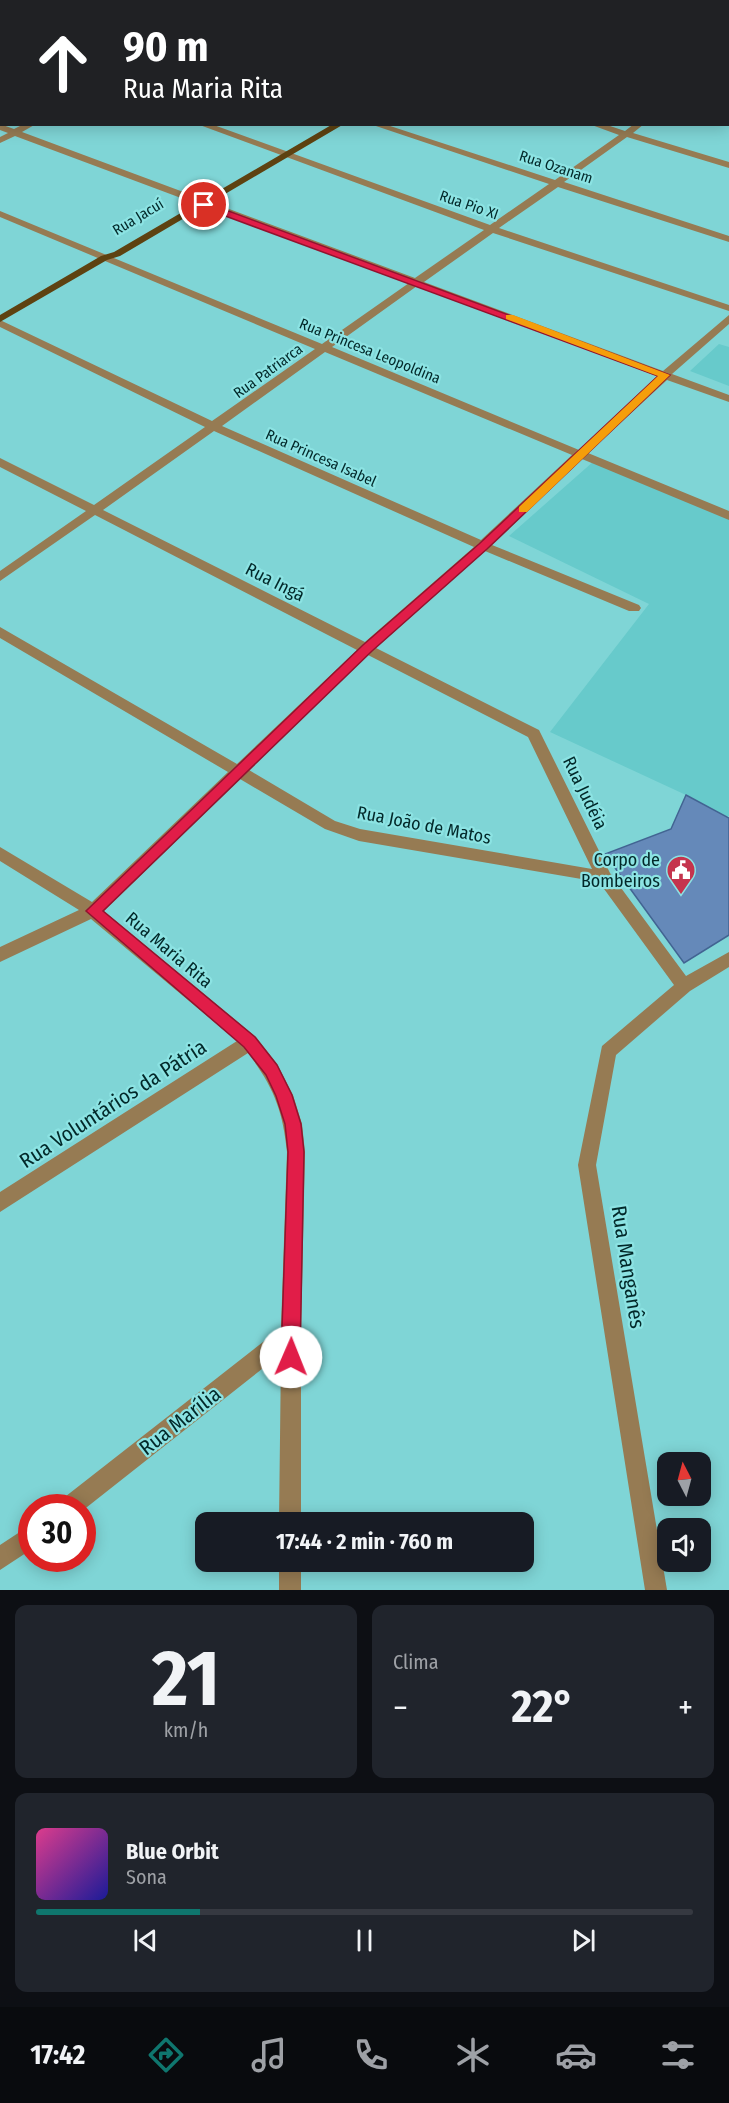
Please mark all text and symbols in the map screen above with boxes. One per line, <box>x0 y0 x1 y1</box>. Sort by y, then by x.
text: 90 m <box>123 22 208 72</box>
icon: ahead <box>24 24 102 102</box>
text: Rua Maria Rita <box>123 73 283 105</box>
street label: Rua Ozanam <box>517 147 595 187</box>
pin <box>178 179 229 230</box>
street label: Rua Pio XI <box>437 187 501 223</box>
icon: arrive <box>187 188 220 221</box>
street label: Rua Jacuí <box>109 195 167 239</box>
street label: Rua Princesa Leopoldina <box>297 314 443 388</box>
street label: Rua Patriarca <box>230 340 306 402</box>
street label: Rua Princesa Isabel <box>263 426 379 490</box>
street label: Rua Ingá <box>242 558 308 606</box>
street label: Rua Judéia <box>558 753 612 833</box>
street label: Rua João de Matos <box>355 801 493 849</box>
place label: Corpo de Bombeiros <box>581 849 660 892</box>
public building icon: Corpo de Bombeiros <box>665 854 697 896</box>
street label: Rua Maria Rita <box>121 907 217 993</box>
street label: Rua Voluntários da Pátria <box>15 1034 211 1174</box>
street label: Rua Manganês <box>605 1204 651 1330</box>
position arrow <box>259 1325 323 1389</box>
street label: Rua Marília <box>134 1381 226 1461</box>
north arrow <box>657 1452 711 1506</box>
map controls <box>657 1452 711 1572</box>
speed limit sign: 30 <box>18 1494 96 1572</box>
button: sound <box>657 1518 711 1572</box>
text: 17:44 · 2 min · 760 m <box>276 1528 453 1555</box>
text: 21 <box>152 1632 220 1726</box>
text: Clima <box>393 1650 438 1674</box>
text: 22° <box>512 1680 574 1734</box>
text: − <box>393 1688 408 1728</box>
text: + <box>678 1688 693 1728</box>
text: km/h <box>164 1718 208 1742</box>
text: Blue Orbit <box>126 1838 219 1865</box>
text: Sona <box>126 1865 167 1889</box>
icon: previous <box>129 1924 162 1957</box>
icon: pause <box>348 1924 381 1957</box>
icon: next <box>567 1924 600 1957</box>
icon: directions <box>145 2034 187 2076</box>
icon: music <box>248 2034 290 2076</box>
icon: phone <box>350 2034 392 2076</box>
icon: climate <box>452 2034 494 2076</box>
icon: car <box>555 2034 597 2076</box>
icon: filters <box>657 2034 699 2076</box>
text: 17:42 <box>30 2039 85 2071</box>

